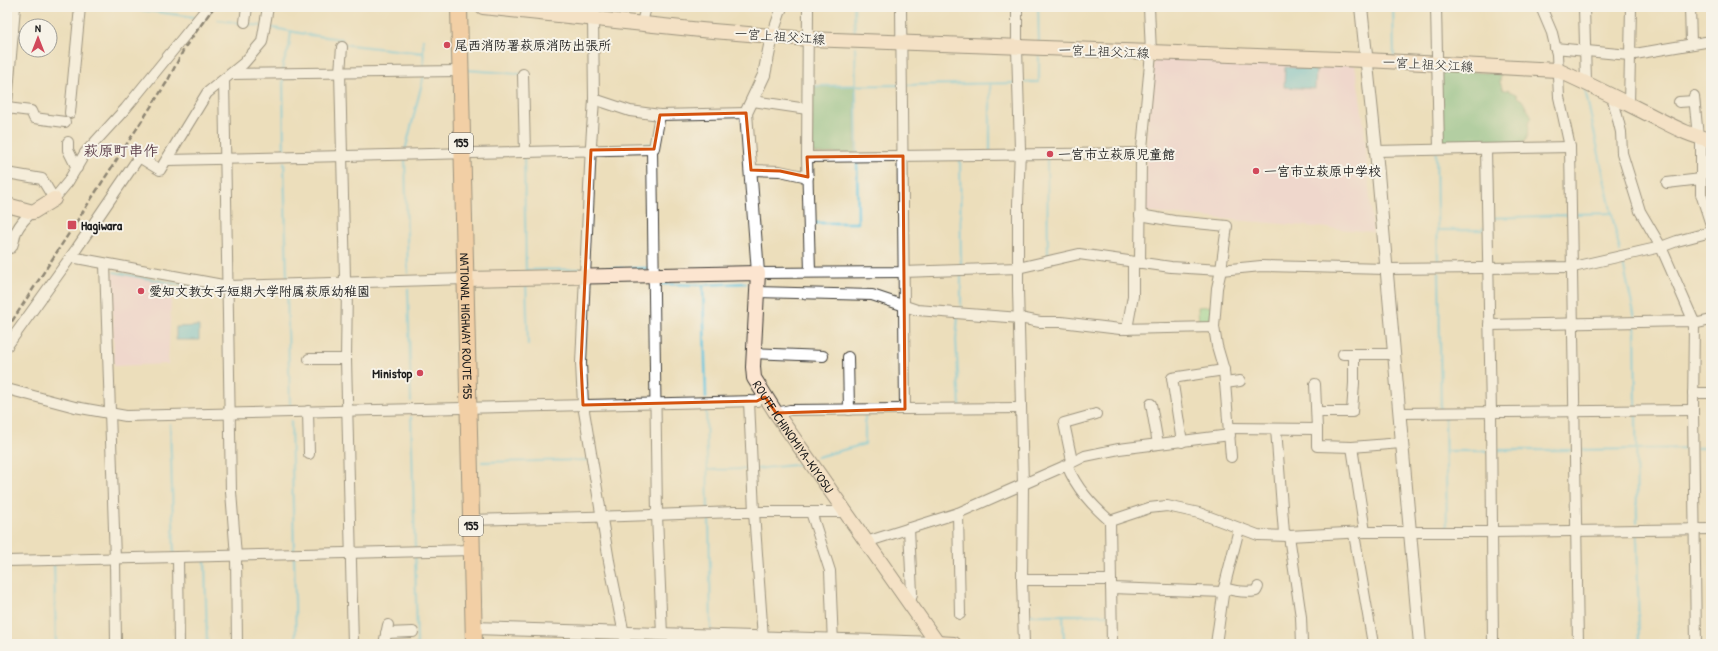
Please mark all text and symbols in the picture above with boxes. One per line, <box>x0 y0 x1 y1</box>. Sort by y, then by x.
north arrow <box>18 18 58 58</box>
text: N <box>35 21 41 35</box>
street label: 一宮上祖父江線 <box>734 24 827 48</box>
place label: 尾西消防署萩原消防出張所 <box>455 36 611 54</box>
marker: 尾西消防署萩原消防出張所 <box>442 40 452 50</box>
street label: 一宮上祖父江線 <box>1058 40 1151 62</box>
street label: 一宮上祖父江線 <box>1382 53 1475 75</box>
road number: 155 <box>449 133 473 153</box>
district label: 萩原町串作 <box>83 140 159 161</box>
place label: 一宮市立萩原児童館 <box>1058 145 1175 163</box>
marker: 一宮市立萩原児童館 <box>1045 149 1055 159</box>
place label: 一宮市立萩原中学校 <box>1264 162 1381 180</box>
marker: 一宮市立萩原中学校 <box>1251 166 1261 176</box>
place label: Hagiwara <box>81 216 123 235</box>
marker: Hagiwara <box>66 219 78 231</box>
street label: NATIONAL HIGHWAY ROUTE 155 <box>456 253 477 400</box>
place label: 愛知文教女子短期大学附属萩原幼稚園 <box>149 282 370 300</box>
marker: 愛知文教女子短期大学附属萩原幼稚園 <box>136 286 146 296</box>
place label: Ministop <box>372 364 412 383</box>
marker: Ministop <box>415 368 425 378</box>
street label: ROUTE ICHINOMIYA-KIYOSU <box>749 377 838 497</box>
road number: 155 <box>459 516 483 536</box>

